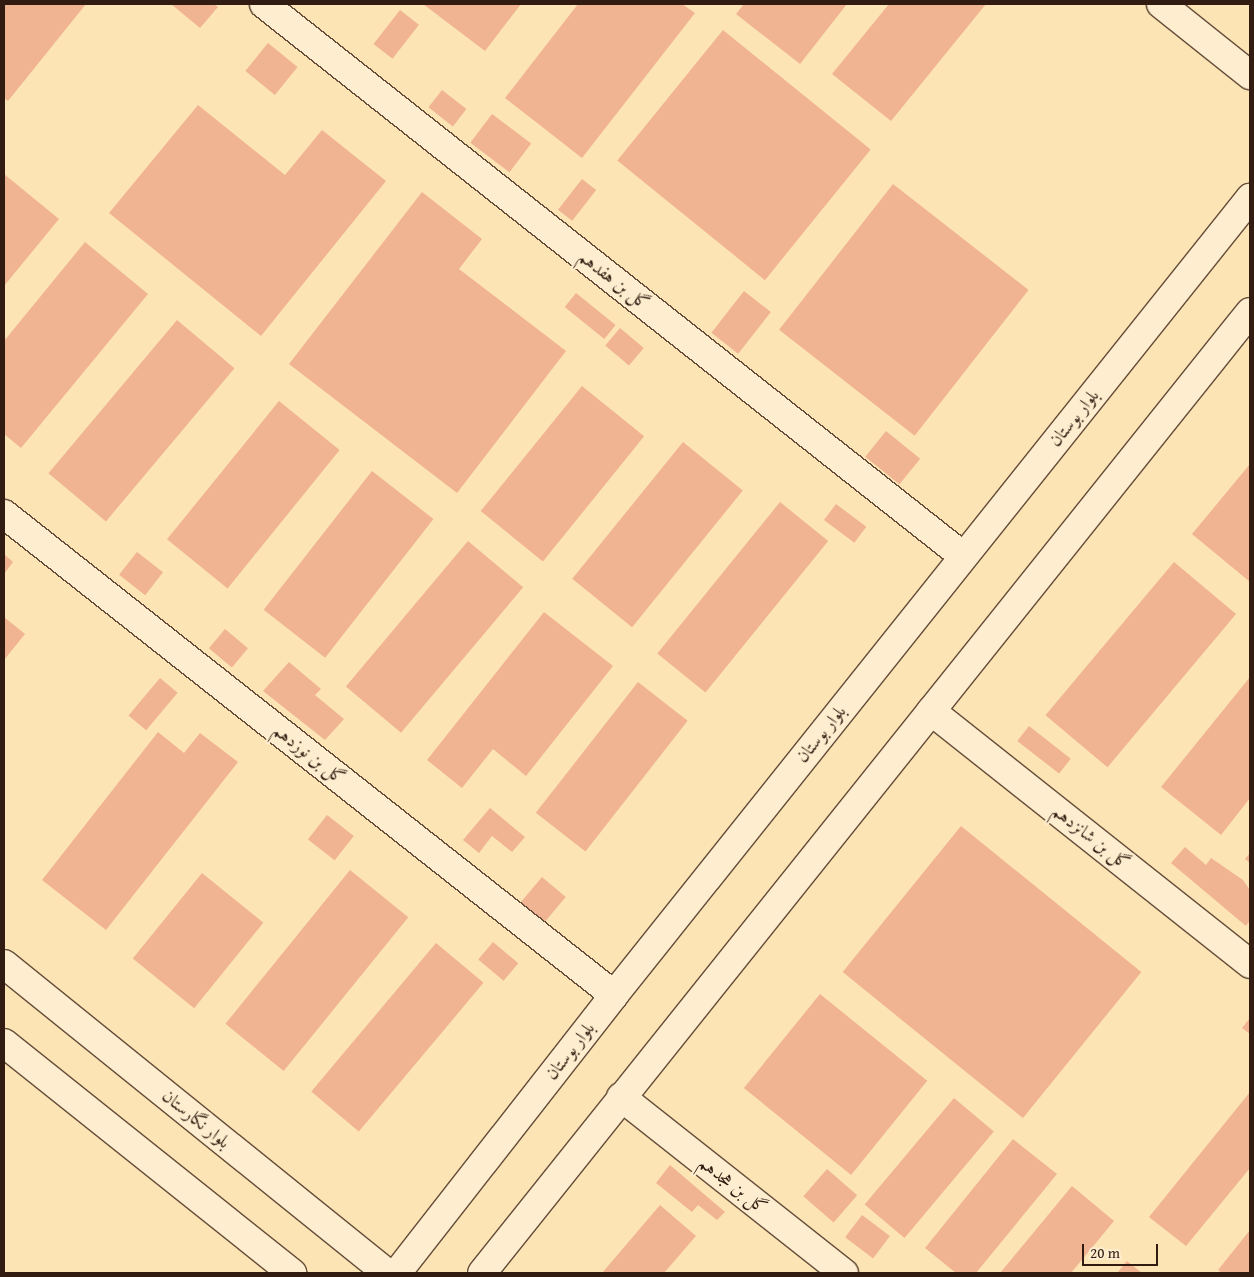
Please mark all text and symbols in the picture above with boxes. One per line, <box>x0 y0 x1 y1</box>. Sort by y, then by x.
street label: گل بن هفدهم <box>574 246 654 314</box>
street label: بلوار بوستان <box>1044 385 1104 451</box>
street label: بلوار بوستان <box>791 701 851 767</box>
street label: گل بن نوزدهم <box>269 719 349 789</box>
street label: گل بن شانزدهم <box>1048 800 1134 874</box>
street label: بلوار بوستان <box>541 1018 599 1084</box>
street label: بلوار نگارستان <box>158 1085 234 1153</box>
street label: گل بن هجدهم <box>695 1152 771 1218</box>
scale bar <box>1084 1234 1160 1266</box>
text: 20 m <box>1090 1242 1120 1263</box>

